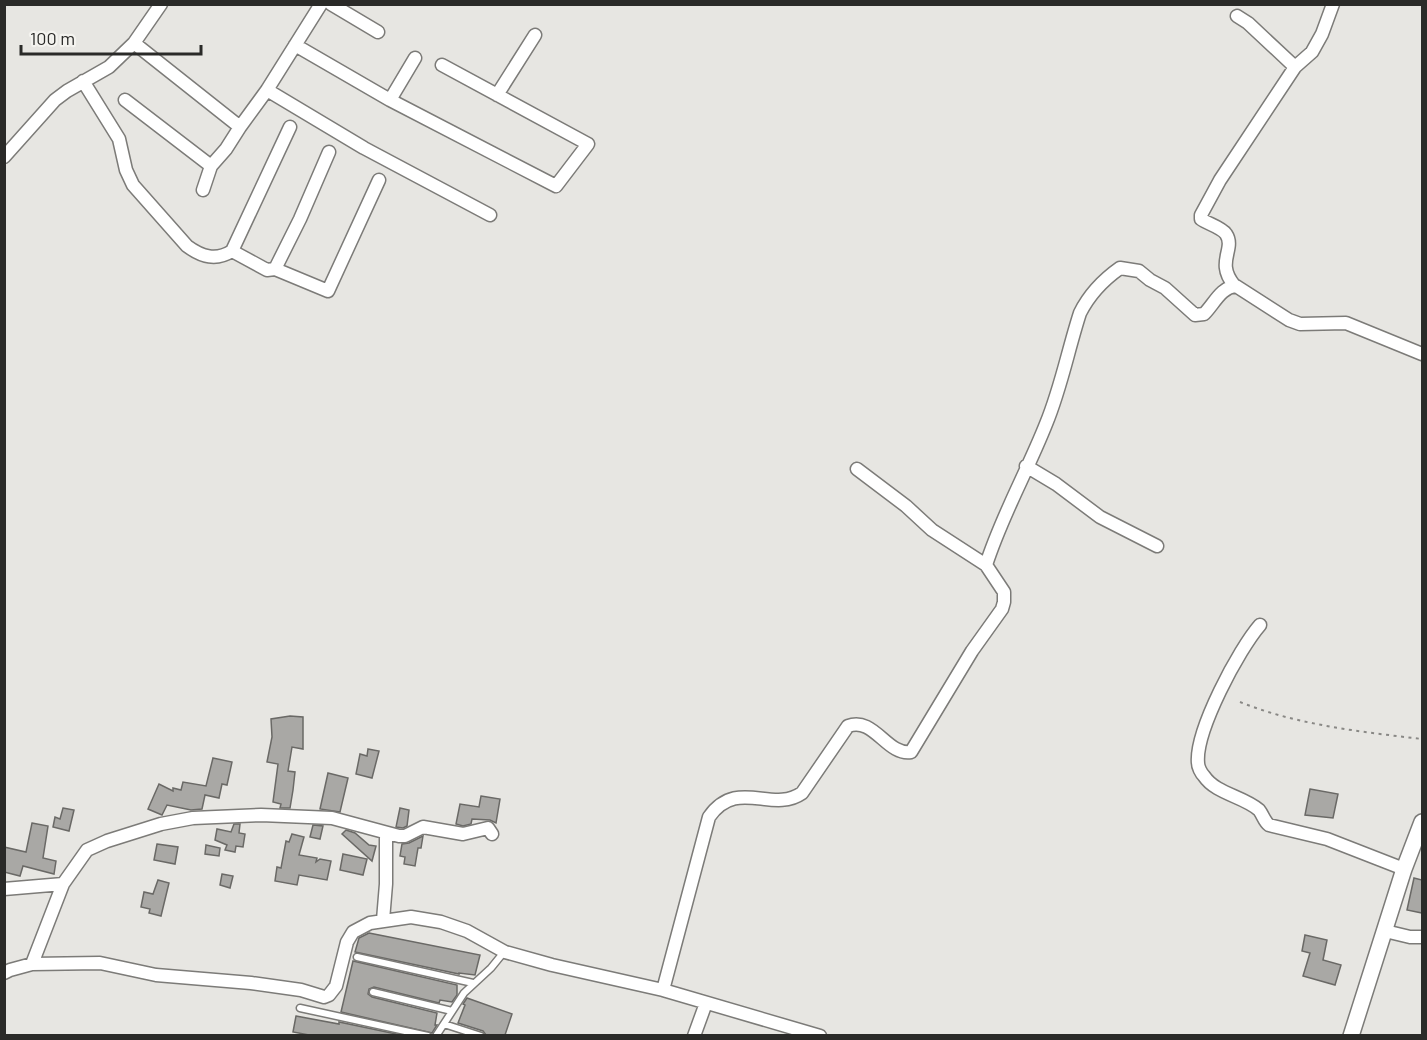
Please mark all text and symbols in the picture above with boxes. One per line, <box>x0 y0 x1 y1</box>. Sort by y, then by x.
scale bar <box>21 18 201 56</box>
text: 100 m <box>30 27 75 49</box>

